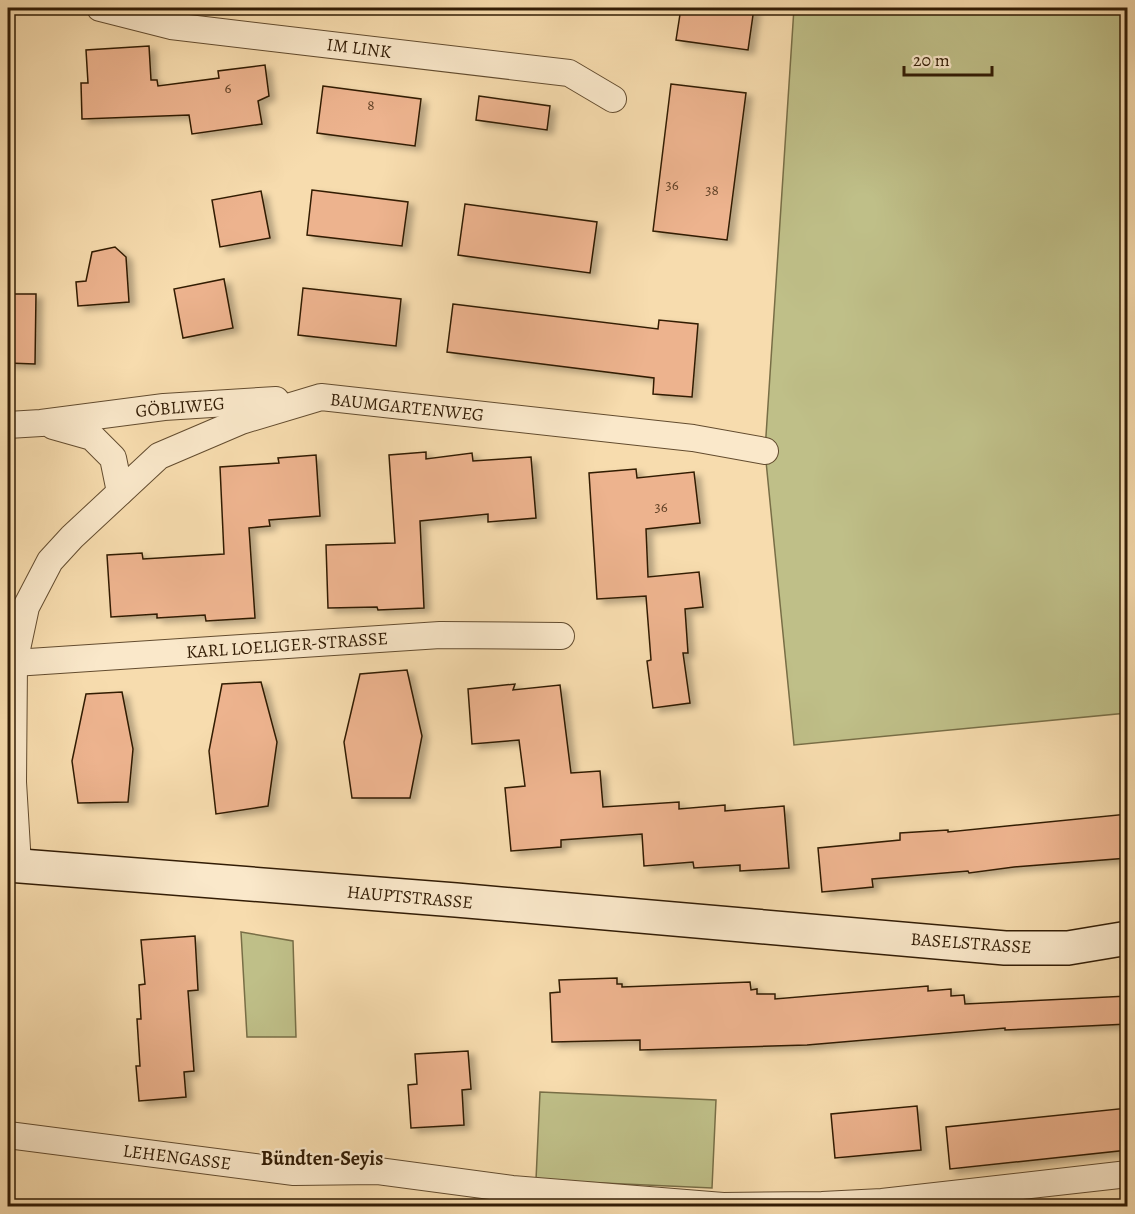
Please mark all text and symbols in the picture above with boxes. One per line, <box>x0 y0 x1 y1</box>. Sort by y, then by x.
street label: IM LINK <box>325 32 393 64</box>
scale bar <box>904 39 992 77</box>
text: 20 m <box>913 48 950 72</box>
house number: 6 <box>225 78 232 98</box>
house number: 8 <box>367 95 375 115</box>
house number: 36 <box>665 175 679 195</box>
house number: 38 <box>705 180 719 200</box>
street label: BAUMGARTENWEG <box>329 387 485 427</box>
street label: GÖBLIWEG <box>134 391 226 423</box>
house number: 36 <box>654 497 668 517</box>
street label: KARL LOELIGER-STRASSE <box>185 626 389 664</box>
street label: HAUPTSTRASSE <box>346 880 474 914</box>
street label: BASELSTRASSE <box>910 927 1032 959</box>
street label: LEHENGASSE <box>122 1138 232 1176</box>
district label: Bündten-Seyis <box>261 1145 383 1172</box>

